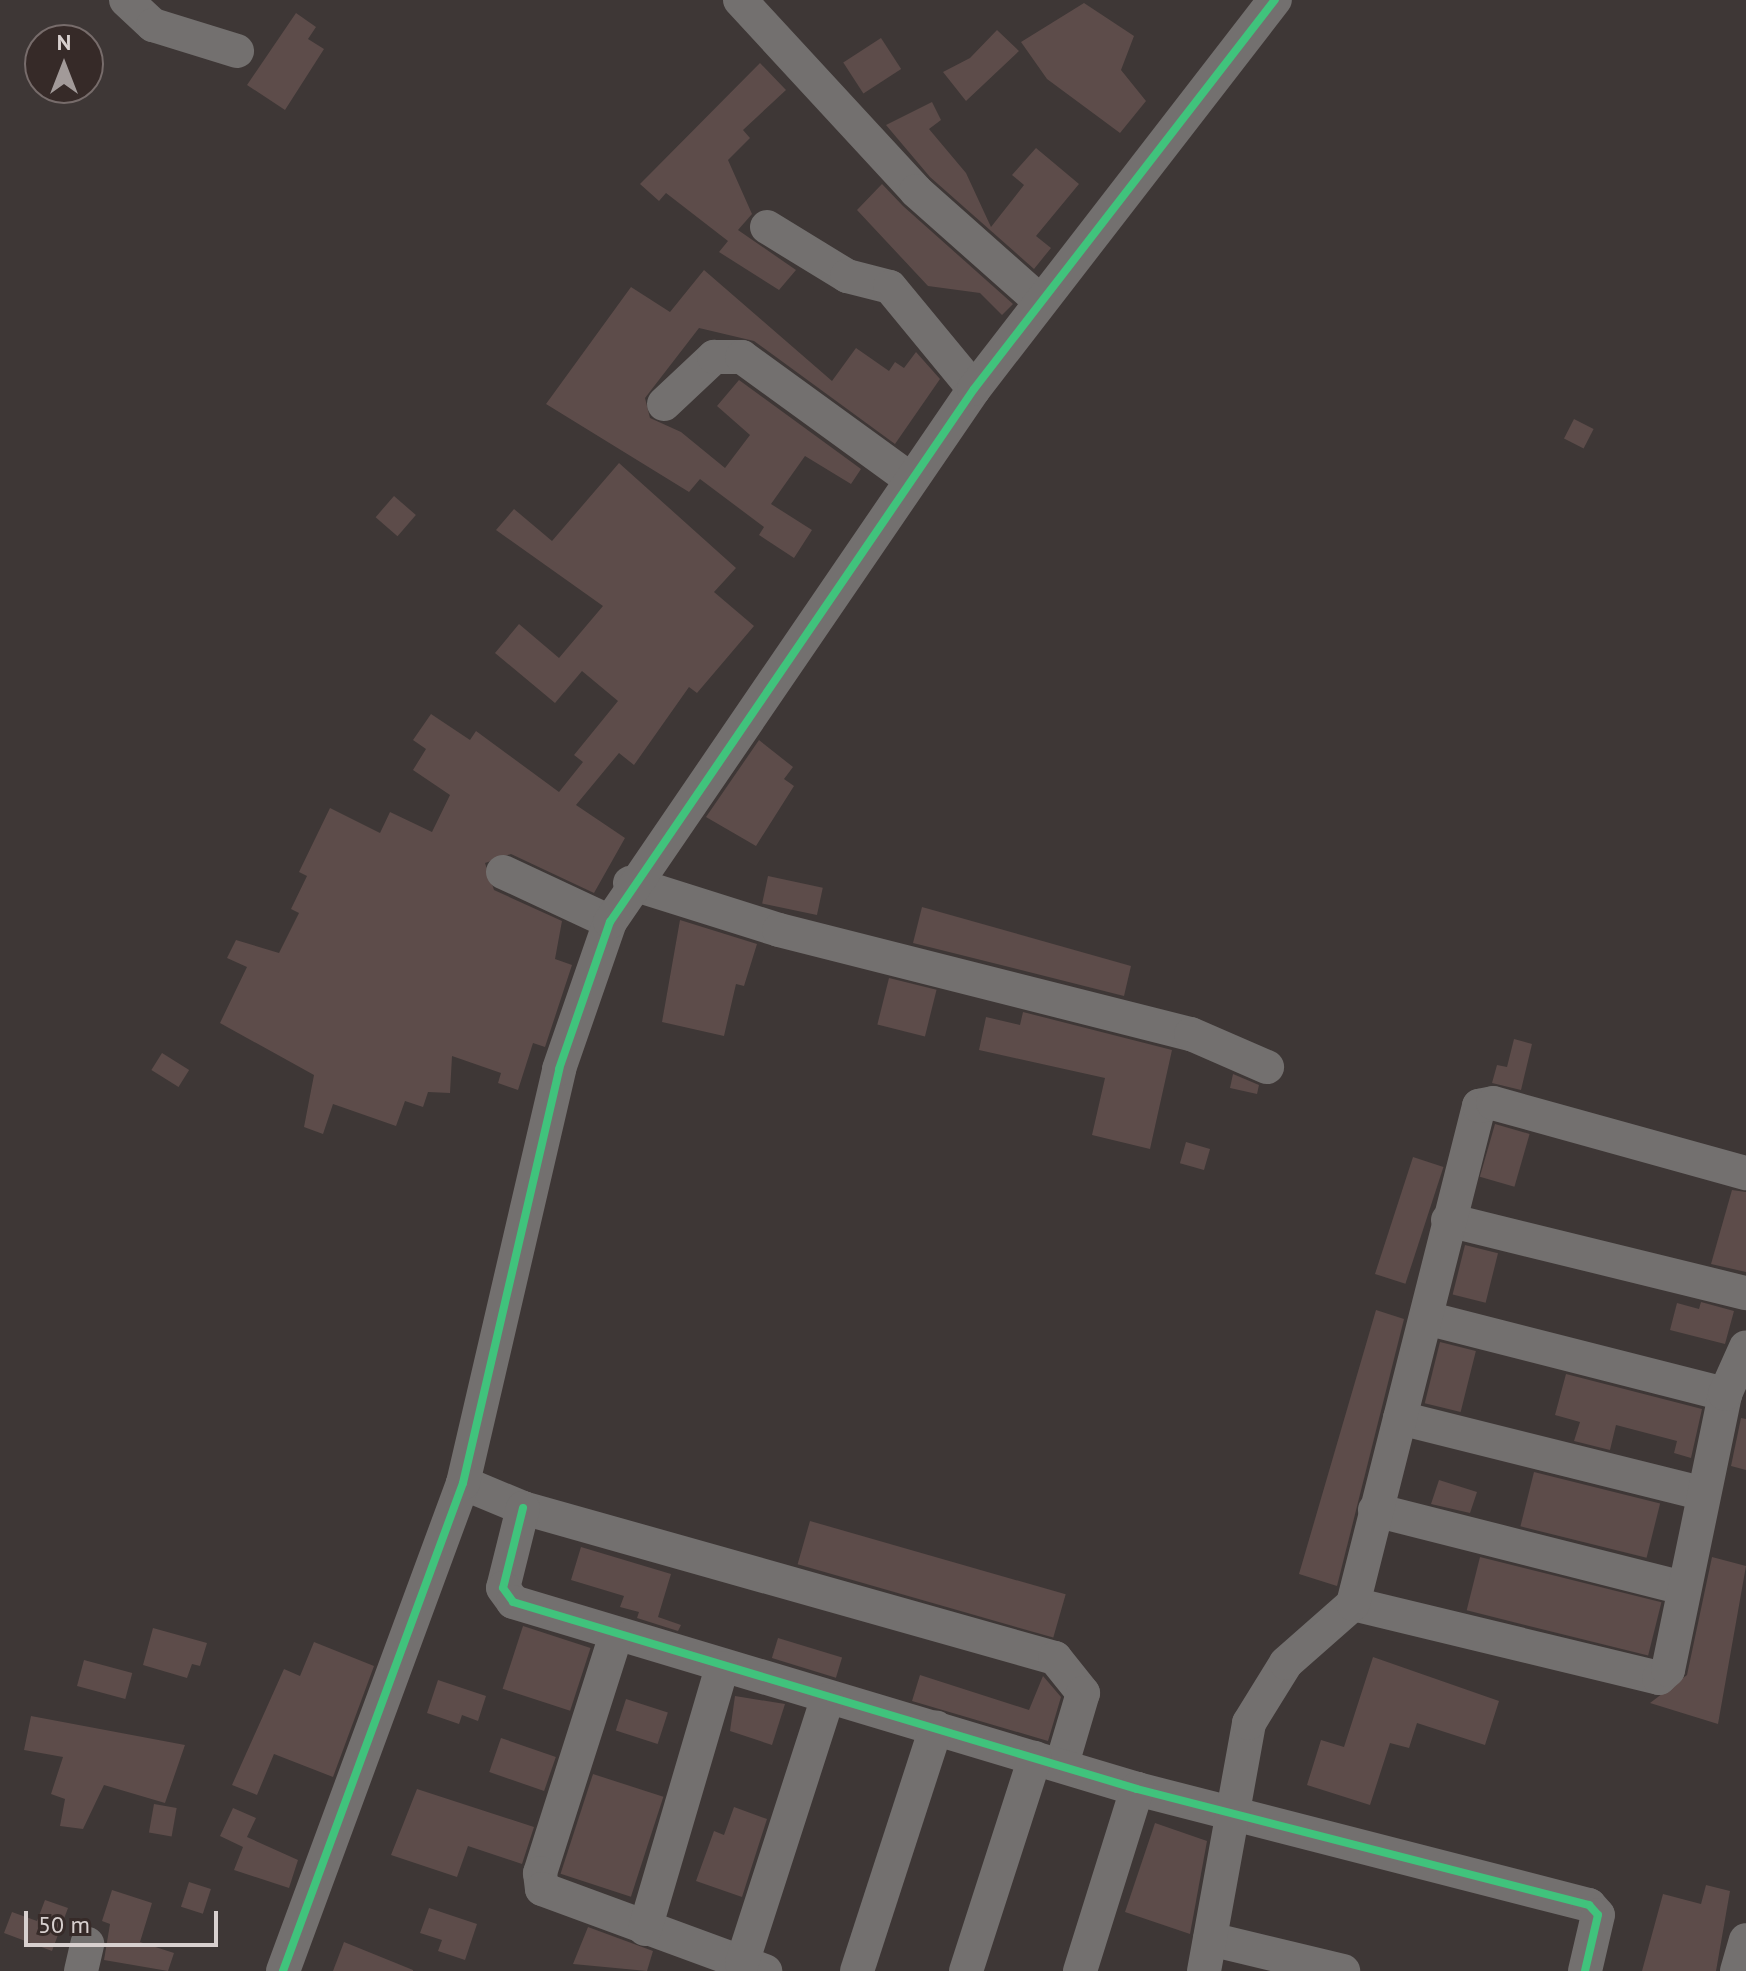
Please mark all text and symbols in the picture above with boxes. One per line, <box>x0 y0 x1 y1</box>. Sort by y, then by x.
north arrow <box>24 24 104 104</box>
text: N <box>57 28 71 56</box>
scale bar <box>28 1895 222 1945</box>
text: 50 m <box>38 1909 90 1940</box>

